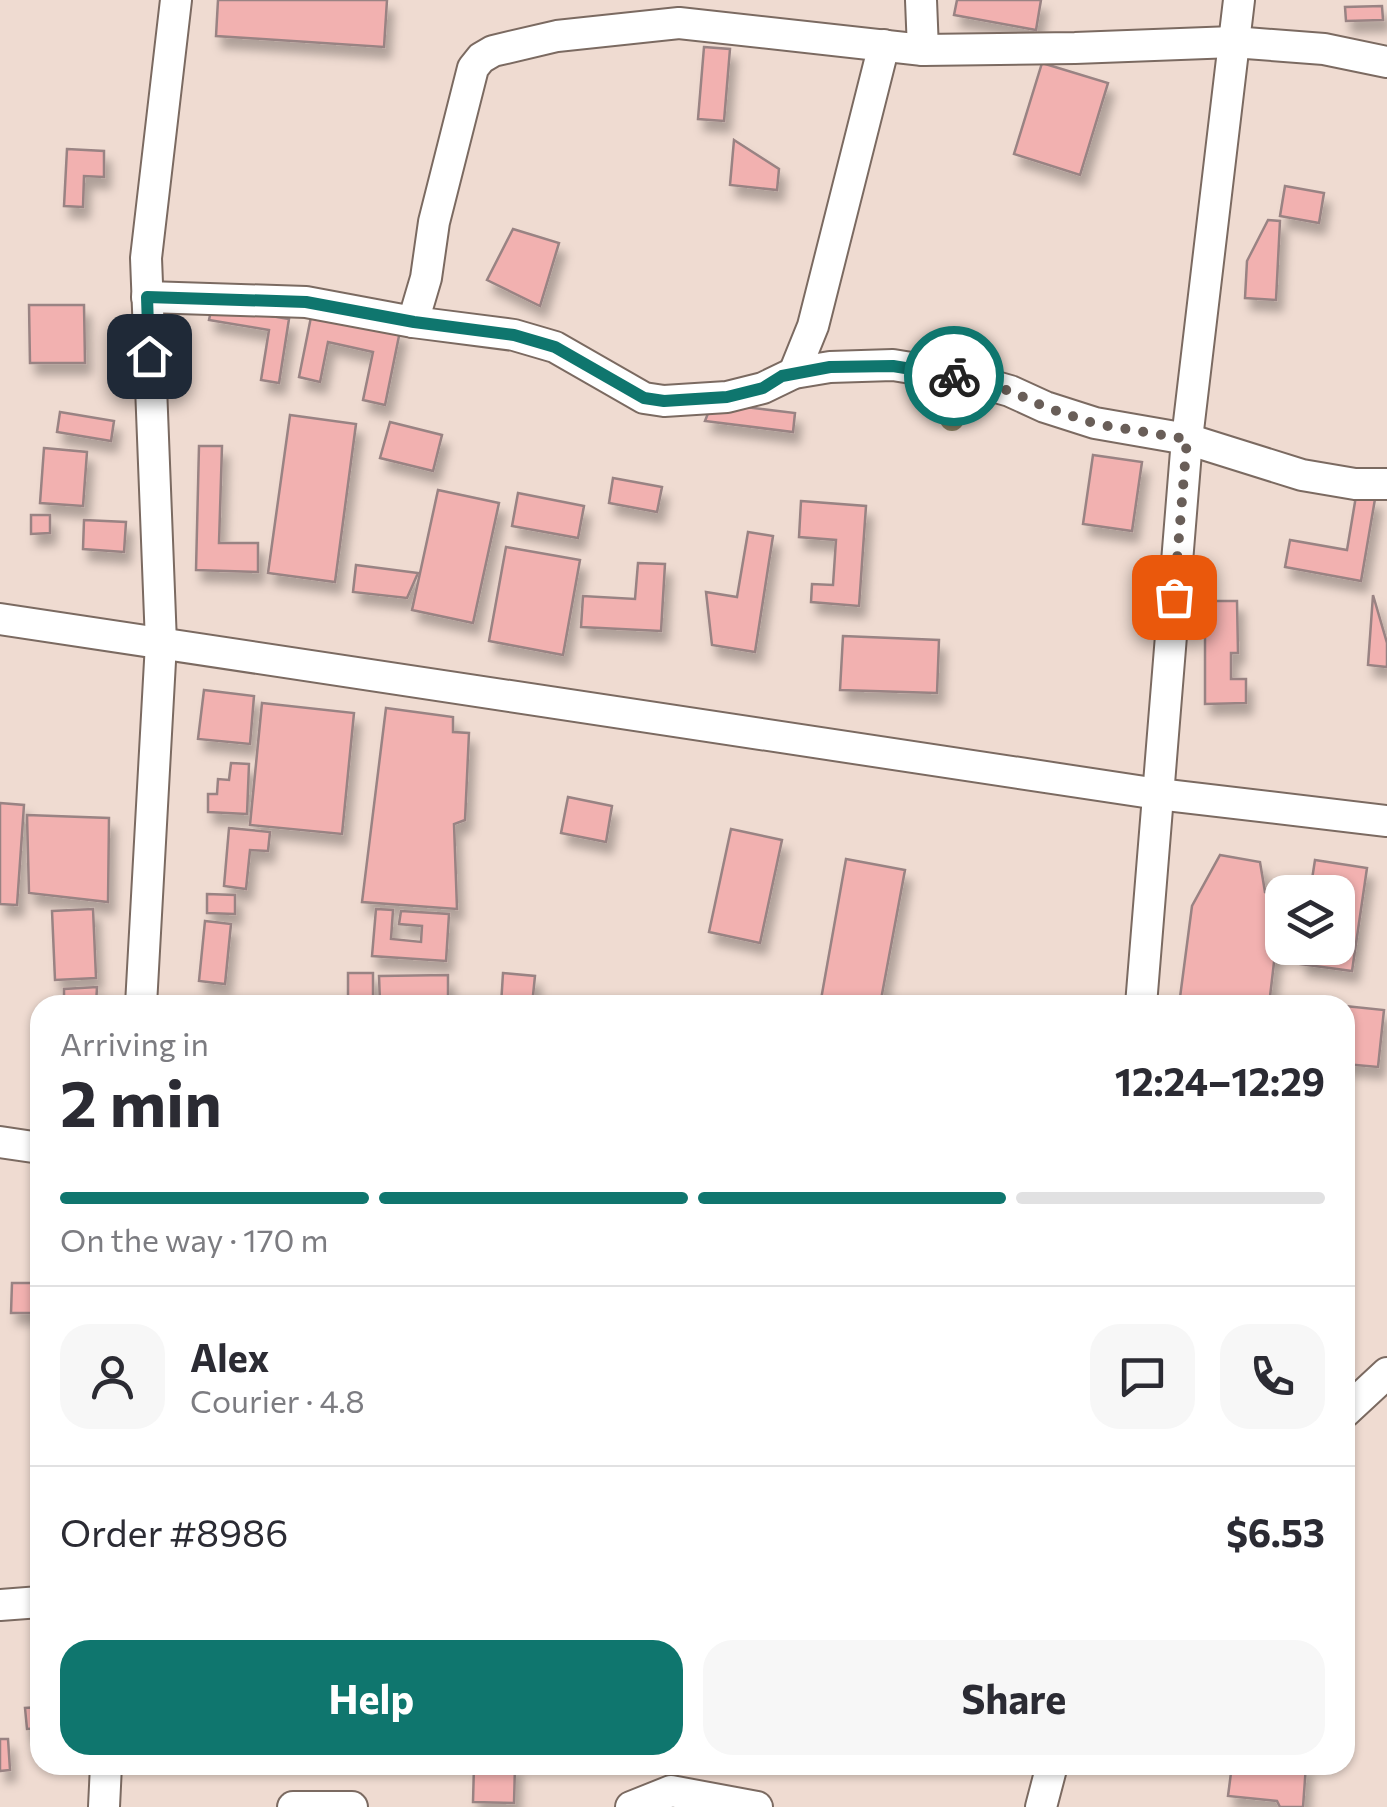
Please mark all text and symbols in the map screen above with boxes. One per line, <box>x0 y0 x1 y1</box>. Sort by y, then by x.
pin <box>107 314 192 399</box>
courier <box>904 326 1004 426</box>
icon: home <box>122 329 177 384</box>
icon: bike <box>927 349 982 404</box>
pin <box>1132 555 1217 640</box>
icon: bag <box>1147 570 1202 625</box>
map controls <box>1265 875 1355 965</box>
button: layers <box>1265 875 1355 965</box>
text: Arriving in <box>60 1023 209 1063</box>
text: 12:24–12:29 <box>1115 1057 1325 1104</box>
text: 2 min <box>60 1061 222 1140</box>
text: On the way · 170 m <box>60 1219 329 1259</box>
button: person <box>60 1324 165 1429</box>
button: chat <box>1090 1324 1195 1429</box>
button: phone <box>1220 1324 1325 1429</box>
text: Alex <box>190 1333 269 1380</box>
text: Courier · 4.8 <box>190 1380 365 1420</box>
text: Order #8986 <box>60 1508 288 1555</box>
text: $6.53 <box>1226 1508 1325 1555</box>
button: Help <box>60 1640 683 1755</box>
button: Share <box>703 1640 1325 1755</box>

